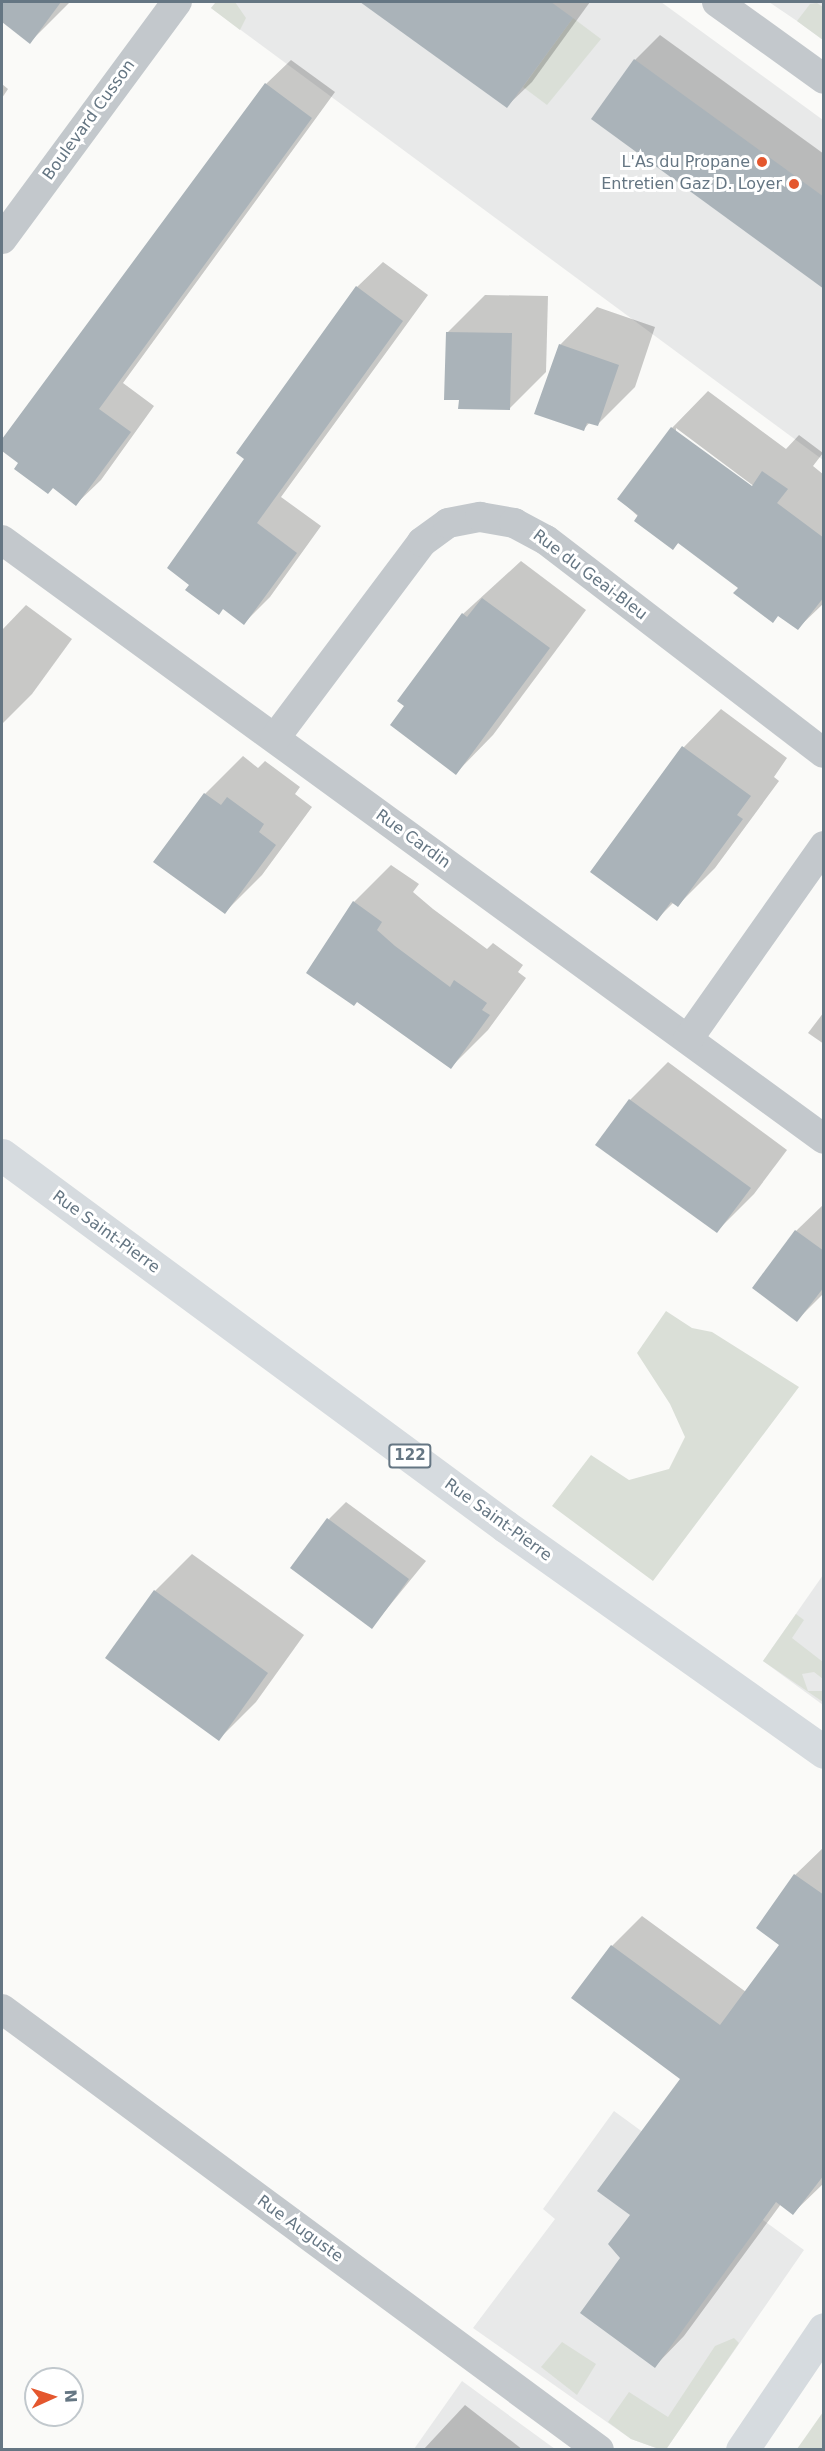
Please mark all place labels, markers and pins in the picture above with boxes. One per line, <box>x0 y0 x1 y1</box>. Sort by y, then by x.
place label: L'As du Propane <box>622 152 750 172</box>
marker: L'As du Propane <box>755 155 769 169</box>
place label: Entretien Gaz D. Loyer <box>601 174 782 194</box>
marker: Entretien Gaz D. Loyer <box>787 177 801 191</box>

